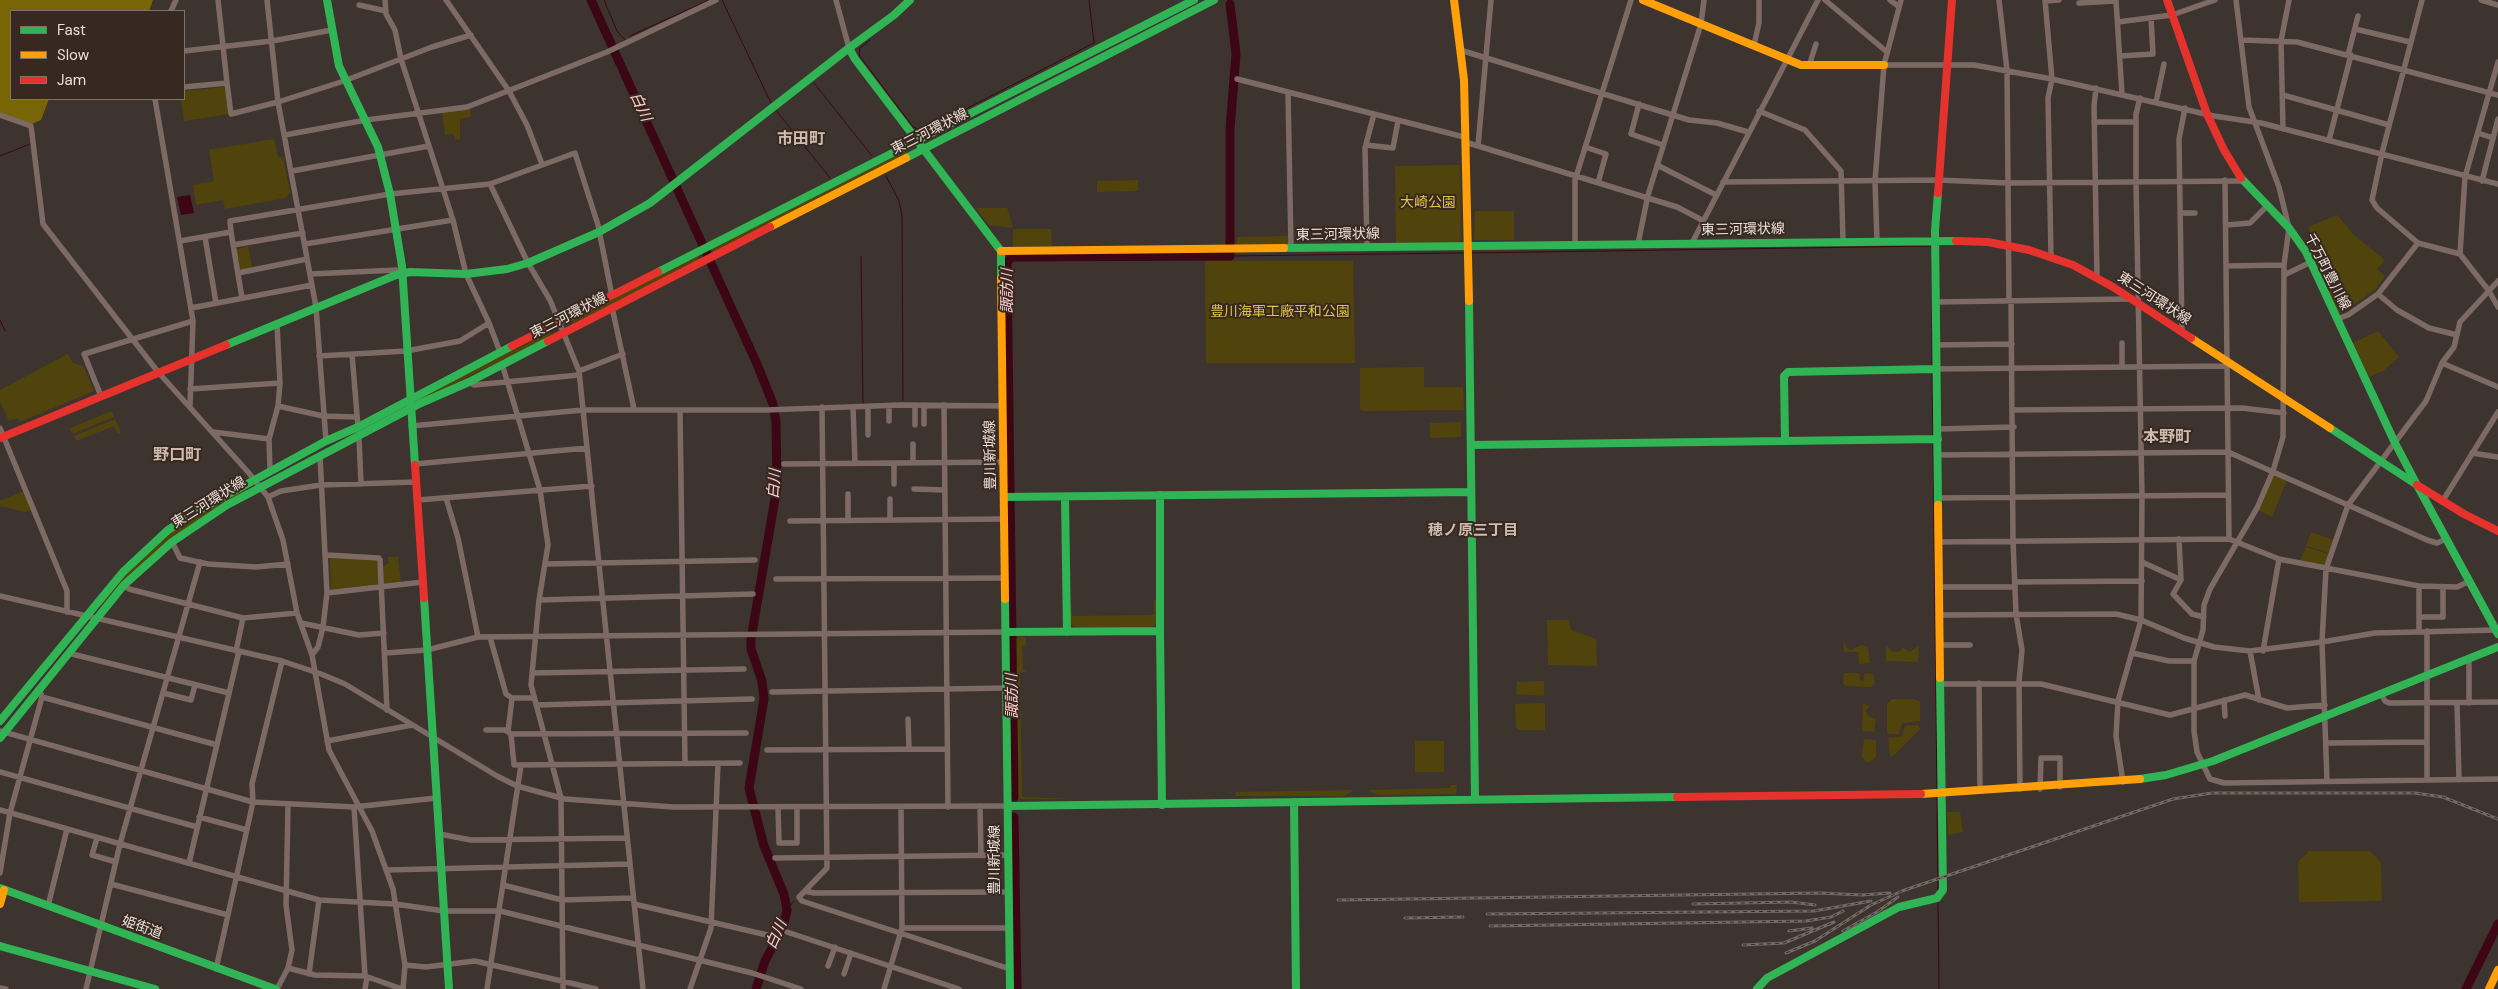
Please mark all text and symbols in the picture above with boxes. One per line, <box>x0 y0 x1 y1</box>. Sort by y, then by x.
legend <box>10 10 185 100</box>
text: Fast <box>57 20 86 40</box>
text: Slow <box>57 45 89 65</box>
text: Jam <box>57 70 86 90</box>
water label: 白川 <box>626 90 654 124</box>
street label: 東三河環状線 <box>889 105 971 159</box>
district label: 市田町 <box>777 130 825 150</box>
park label: 大崎公園 <box>1400 195 1456 211</box>
street label: 東三河環状線 <box>1701 221 1785 239</box>
street label: 東三河環状線 <box>1296 226 1380 244</box>
street label: 千万町豊川線 <box>2300 231 2354 313</box>
water label: 諏訪川 <box>999 269 1017 313</box>
street label: 東三河環状線 <box>2114 269 2194 329</box>
street label: 東三河環状線 <box>528 289 610 343</box>
park label: 豊川海軍工廠平和公園 <box>1210 304 1350 320</box>
street label: 豊川新城線 <box>982 420 1000 490</box>
district label: 本野町 <box>2143 428 2191 448</box>
district label: 野口町 <box>153 446 201 466</box>
water label: 白川 <box>765 468 785 500</box>
street label: 東三河環状線 <box>169 474 249 532</box>
district label: 穂ノ原三丁目 <box>1428 522 1518 540</box>
water label: 諏訪川 <box>1004 673 1022 719</box>
street label: 豊川新城線 <box>987 825 1003 895</box>
street label: 姫街道 <box>119 913 165 943</box>
water label: 白川 <box>763 918 791 952</box>

